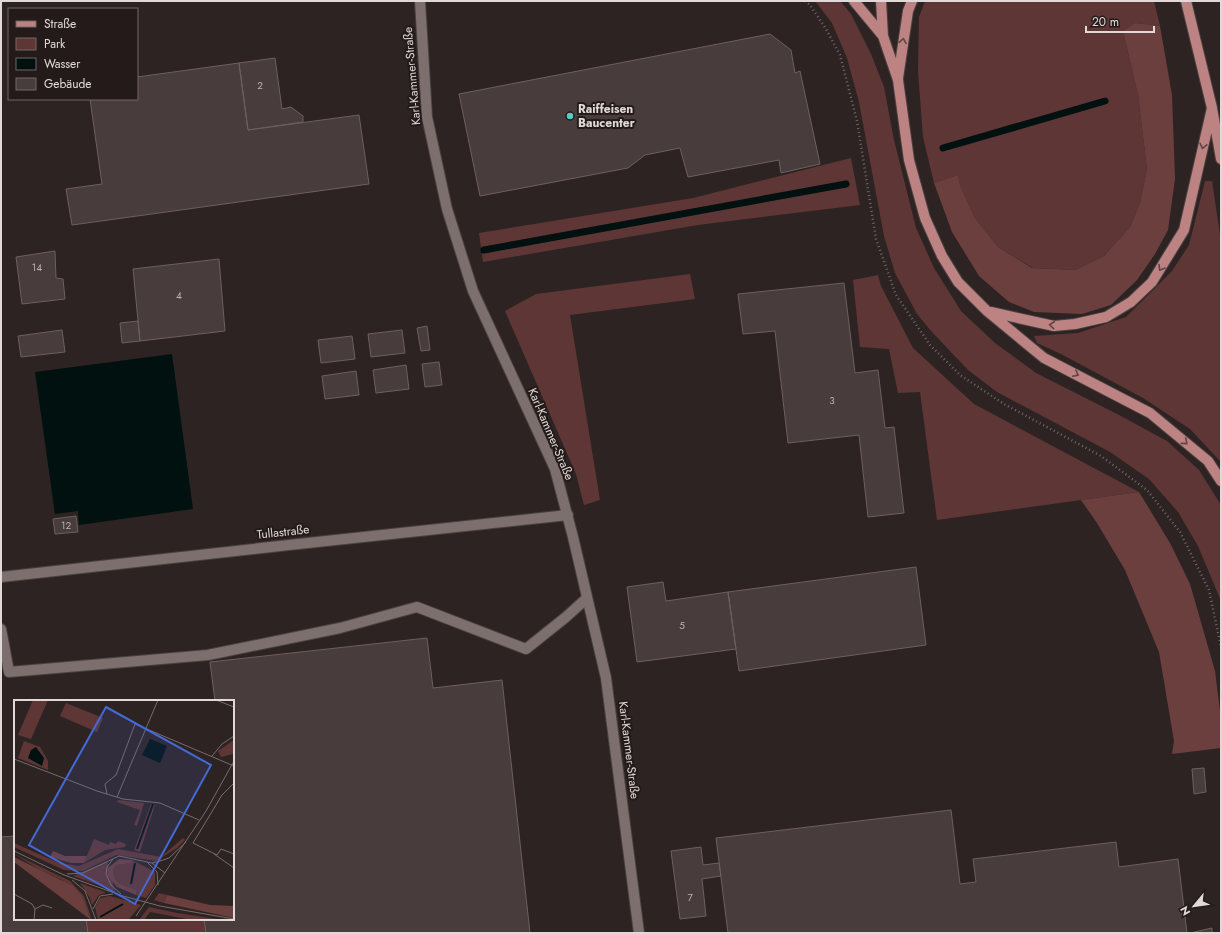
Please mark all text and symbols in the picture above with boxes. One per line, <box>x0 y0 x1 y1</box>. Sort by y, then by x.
legend <box>8 8 138 100</box>
scale bar <box>1086 8 1154 34</box>
text: 20 m <box>1092 13 1119 31</box>
text: Straße <box>44 15 76 33</box>
street label: Karl-Kammer-Straße <box>399 26 425 126</box>
text: Park <box>44 35 66 53</box>
one-way arrow <box>898 38 907 44</box>
text: Wasser <box>44 55 81 73</box>
text: Gebäude <box>44 75 91 93</box>
house number: 2 <box>257 78 263 93</box>
place label: Raiffeisen Baucenter <box>578 100 635 132</box>
marker: Raiffeisen Baucenter <box>565 111 575 121</box>
one-way arrow <box>1199 142 1208 149</box>
house number: 14 <box>32 260 42 275</box>
one-way arrow <box>1158 264 1166 271</box>
house number: 4 <box>176 288 182 303</box>
one-way arrow <box>1049 321 1055 330</box>
one-way arrow <box>1071 369 1079 377</box>
street label: Karl-Kammer-Straße <box>524 385 578 483</box>
house number: 3 <box>829 393 835 408</box>
one-way arrow <box>1181 438 1188 445</box>
house number: 12 <box>61 518 71 533</box>
street label: Tullastraße <box>256 520 310 544</box>
house number: 5 <box>679 618 685 633</box>
inset map <box>14 700 234 920</box>
street label: Karl-Kammer-Straße <box>614 700 644 800</box>
north arrow <box>1174 886 1214 926</box>
house number: 7 <box>687 890 693 905</box>
text: N <box>1176 903 1194 919</box>

